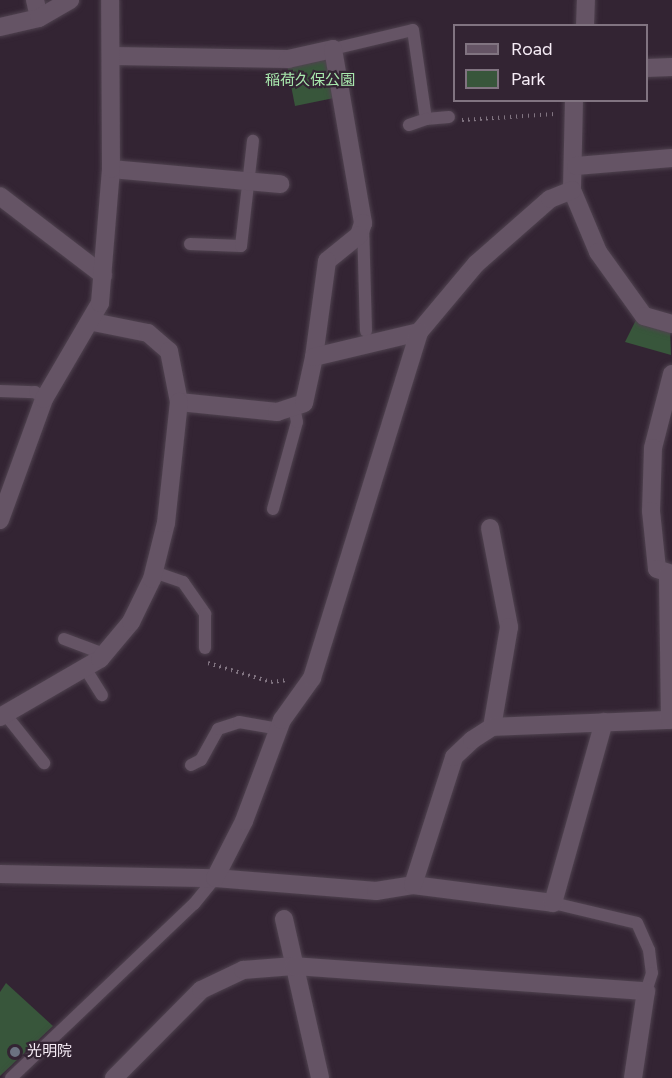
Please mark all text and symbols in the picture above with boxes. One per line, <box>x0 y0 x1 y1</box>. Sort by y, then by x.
legend <box>453 24 648 102</box>
text: Road <box>511 38 552 60</box>
text: Park <box>511 68 545 90</box>
park label: 稲荷久保公園 <box>265 72 355 90</box>
place label: 光明院 <box>27 1043 72 1061</box>
marker: 光明院 <box>8 1045 22 1059</box>

